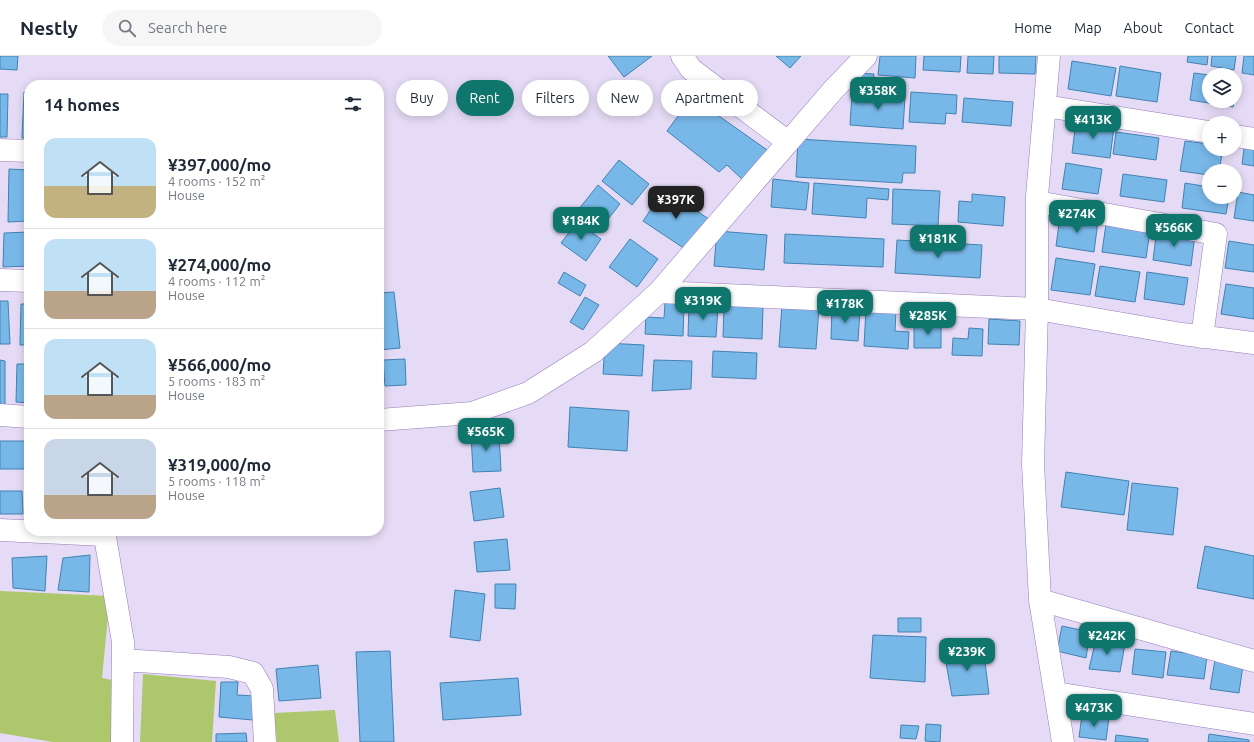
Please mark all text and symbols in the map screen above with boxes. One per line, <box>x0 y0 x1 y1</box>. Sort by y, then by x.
search box <box>102 10 382 46</box>
text: Nestly <box>20 17 78 39</box>
icon: search <box>116 17 138 39</box>
text: Search here <box>148 19 227 36</box>
text: Home <box>1014 20 1052 36</box>
text: Map <box>1074 20 1102 36</box>
text: About <box>1124 20 1163 36</box>
text: Contact <box>1185 20 1234 36</box>
map controls <box>1202 68 1242 204</box>
button: layers <box>1202 68 1242 108</box>
pin: ¥358K <box>850 77 906 111</box>
chip: Buy <box>396 80 448 116</box>
chip: Rent <box>456 80 514 116</box>
chip: Filters <box>522 80 589 116</box>
chip: New <box>597 80 653 116</box>
chip: Apartment <box>661 80 758 116</box>
text: ¥358K <box>859 83 897 97</box>
icon: filters <box>342 93 364 115</box>
text: 14 homes <box>44 95 120 114</box>
pin: ¥413K <box>1065 106 1121 140</box>
text: ¥413K <box>1074 112 1112 126</box>
button: + <box>1202 116 1242 156</box>
icon: home <box>76 154 124 202</box>
text: ¥397,000/mo <box>168 155 271 174</box>
button: − <box>1202 164 1242 204</box>
text: 4 rooms · 152 m² <box>168 174 265 188</box>
pin: ¥397K <box>648 186 704 220</box>
text: House <box>168 188 205 202</box>
text: ¥397K <box>657 192 695 206</box>
pin: ¥274K <box>1049 200 1105 234</box>
text: ¥274K <box>1058 206 1096 220</box>
pin: ¥184K <box>553 207 609 241</box>
text: ¥184K <box>562 213 600 227</box>
pin: ¥566K <box>1146 214 1202 248</box>
text: ¥566K <box>1155 220 1193 234</box>
pin: ¥181K <box>910 225 966 259</box>
text: ¥181K <box>919 231 957 245</box>
icon: home <box>76 255 124 303</box>
text: ¥274,000/mo <box>168 255 271 274</box>
text: 4 rooms · 112 m² <box>168 274 265 288</box>
pin: ¥319K <box>675 287 731 321</box>
text: House <box>168 288 205 302</box>
pin: ¥178K <box>817 290 873 324</box>
text: ¥319K <box>684 293 722 307</box>
text: ¥178K <box>826 296 864 310</box>
pin: ¥285K <box>900 302 956 336</box>
text: ¥285K <box>909 308 947 322</box>
icon: home <box>76 355 124 403</box>
text: ¥566,000/mo <box>168 355 271 374</box>
text: 5 rooms · 183 m² <box>168 374 265 388</box>
text: House <box>168 388 205 402</box>
pin: ¥565K <box>458 418 514 452</box>
text: ¥565K <box>467 424 505 438</box>
icon: home <box>76 455 124 503</box>
text: ¥319,000/mo <box>168 455 271 474</box>
text: 5 rooms · 118 m² <box>168 474 265 488</box>
text: House <box>168 488 205 502</box>
pin: ¥242K <box>1079 622 1135 656</box>
text: ¥242K <box>1088 628 1126 642</box>
pin: ¥239K <box>939 638 995 672</box>
text: ¥239K <box>948 644 986 658</box>
pin: ¥473K <box>1066 694 1122 728</box>
text: ¥473K <box>1075 700 1113 714</box>

